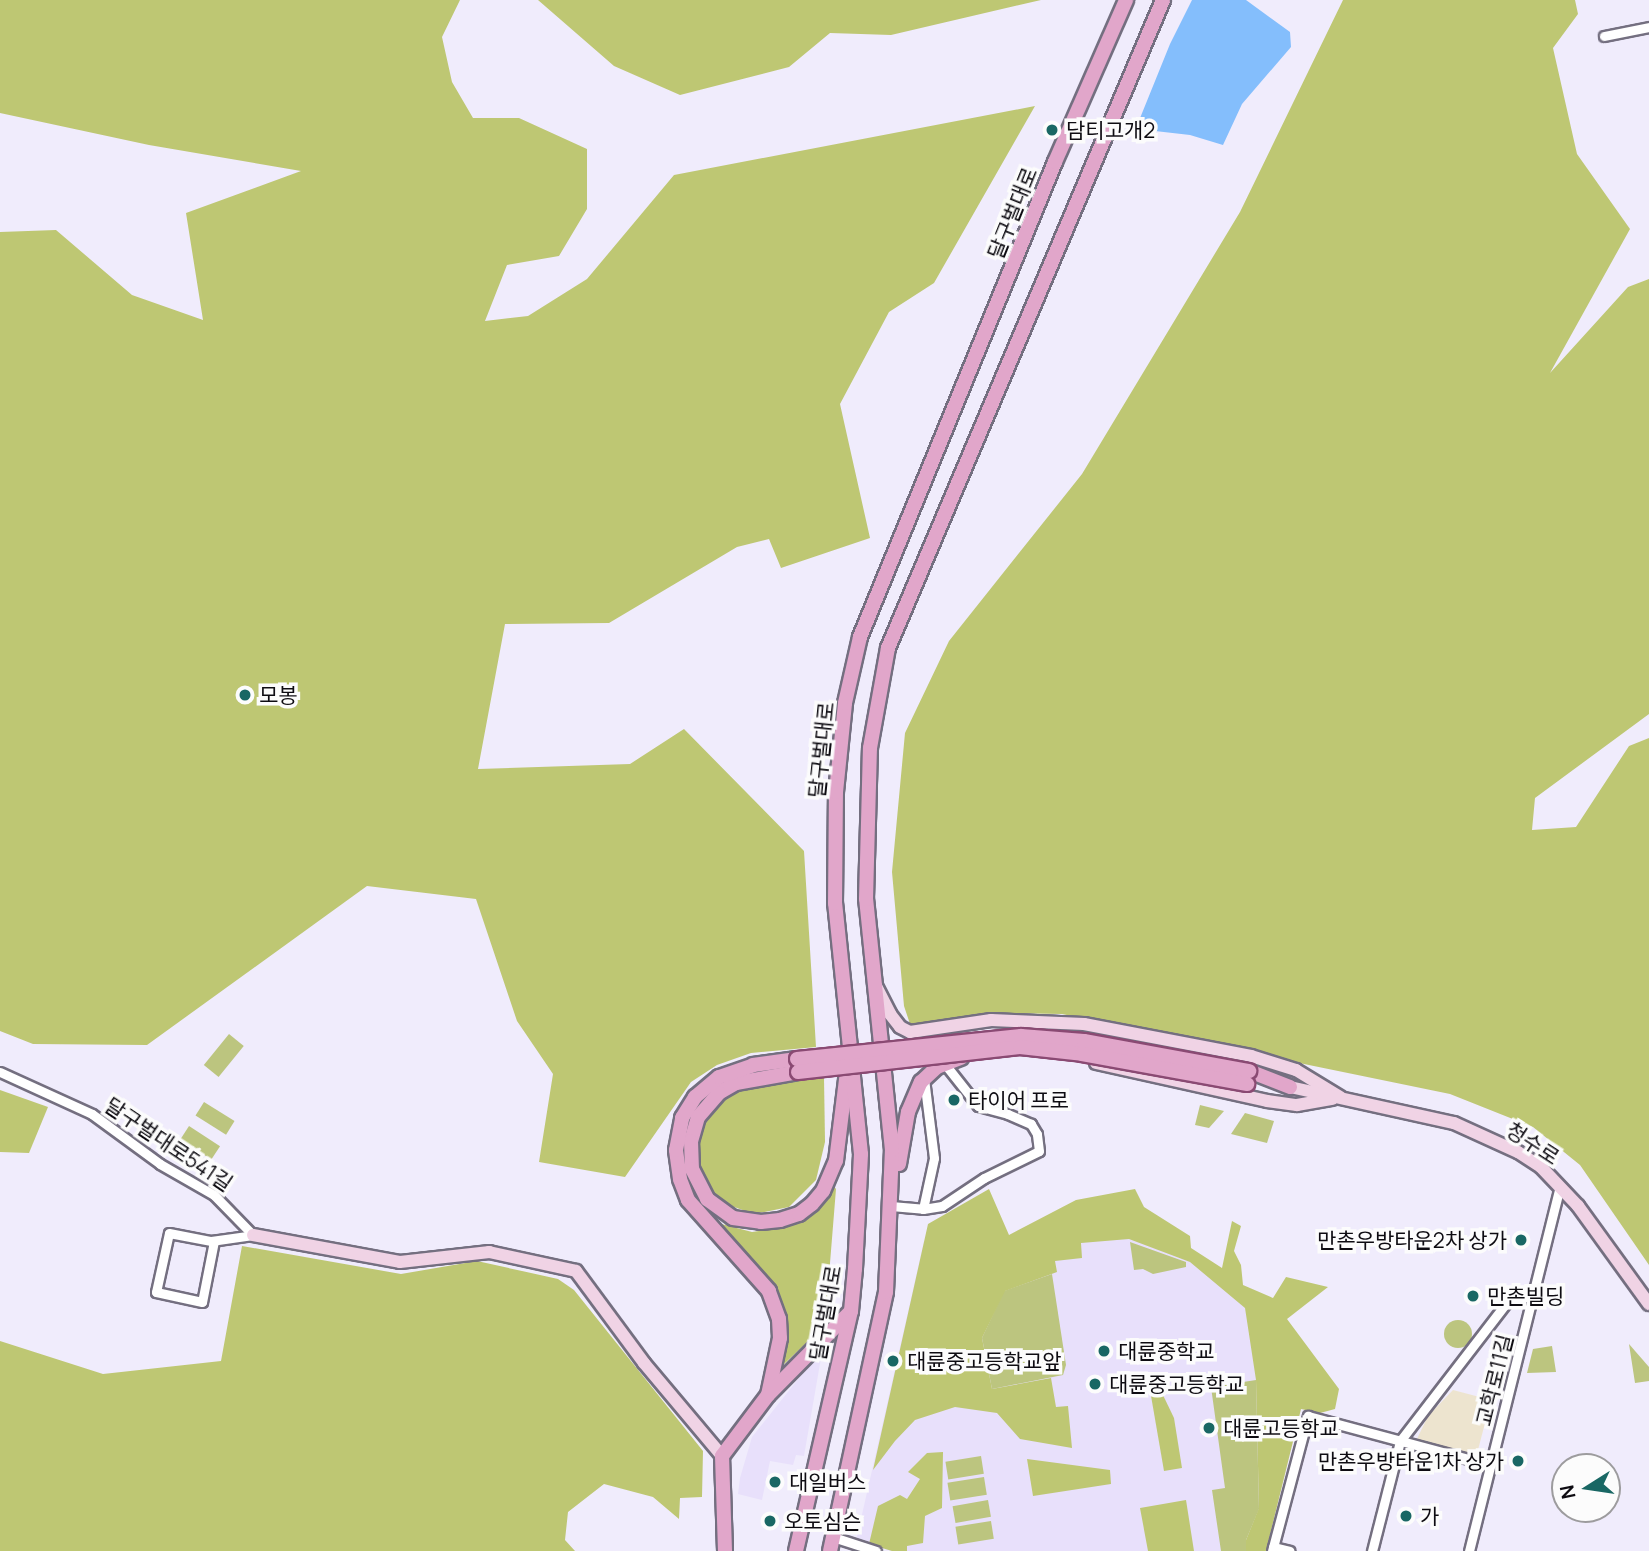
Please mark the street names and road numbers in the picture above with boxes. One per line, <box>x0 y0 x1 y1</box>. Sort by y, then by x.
street label: 달구벌대로 <box>982 163 1042 263</box>
street label: 달구벌대로 <box>803 701 839 799</box>
street label: 달구벌대로541길 <box>100 1092 238 1196</box>
street label: 청수로 <box>1502 1117 1564 1169</box>
street label: 달구벌대로 <box>804 1263 846 1363</box>
street label: 교학로11길 <box>1470 1332 1518 1428</box>

